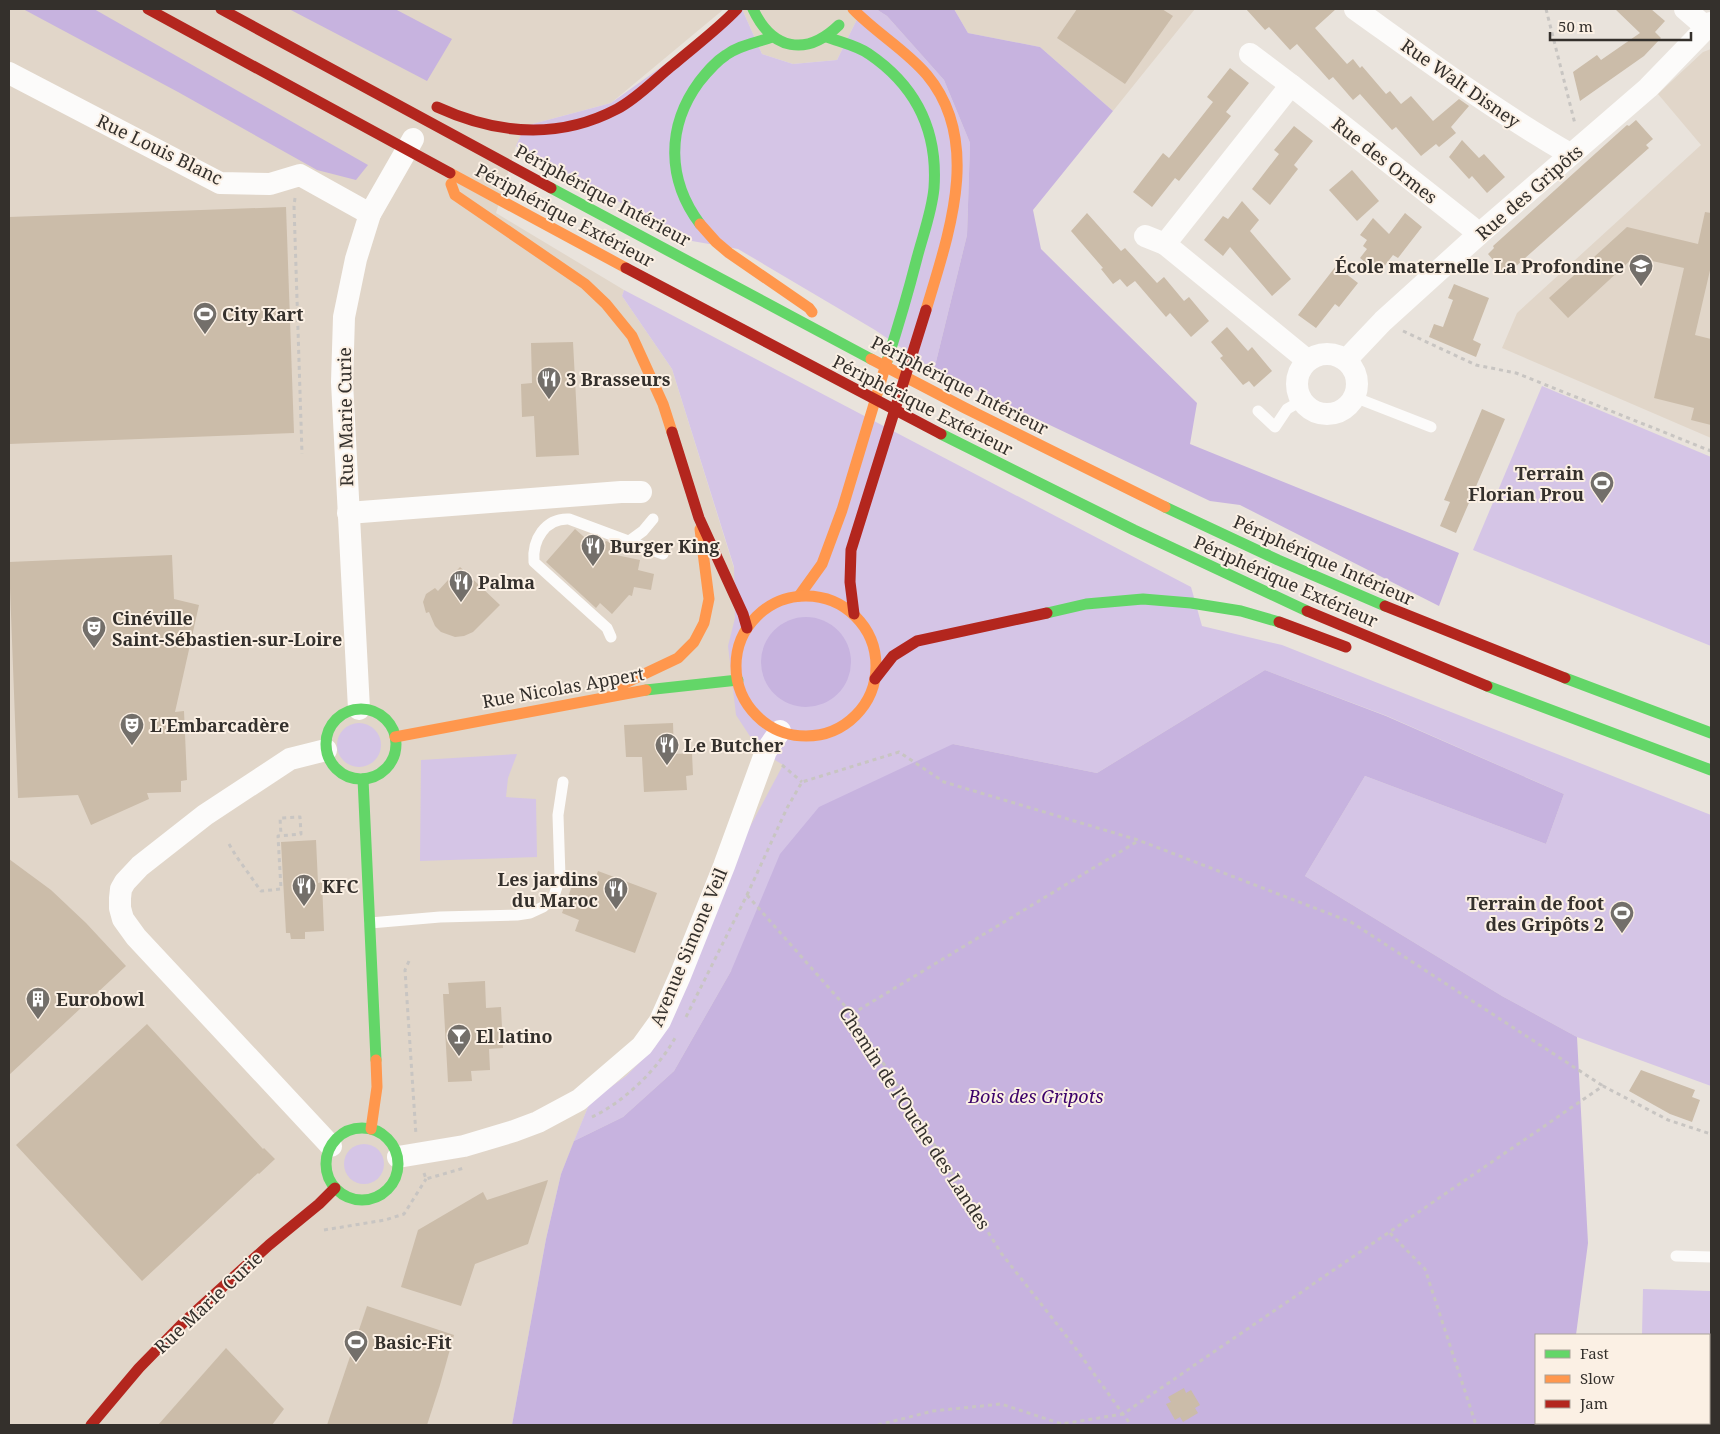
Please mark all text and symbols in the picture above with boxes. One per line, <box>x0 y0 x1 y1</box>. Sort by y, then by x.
scale bar <box>1550 10 1691 42</box>
text: 50 m <box>1558 16 1593 36</box>
street label: Rue Walt Disney <box>1397 33 1526 134</box>
street label: Rue Louis Blanc <box>93 108 227 190</box>
street label: Rue des Ormes <box>1327 111 1443 209</box>
street label: Périphérique Intérieur <box>511 138 696 252</box>
street label: Rue des Gripôts <box>1471 139 1587 245</box>
street label: Périphérique Extérieur <box>471 158 659 273</box>
school or university icon: École maternelle La Profondine <box>1628 253 1654 287</box>
place label: École maternelle La Profondine <box>1335 254 1624 278</box>
sports icon: City Kart <box>192 301 218 335</box>
place label: City Kart <box>222 302 304 326</box>
street label: Périphérique Intérieur <box>867 330 1053 440</box>
street label: Rue Marie Curie <box>332 347 358 487</box>
street label: Périphérique Extérieur <box>829 349 1018 461</box>
restaurant icon: 3 Brasseurs <box>536 366 562 400</box>
place label: 3 Brasseurs <box>566 367 671 391</box>
place label: Terrain Florian Prou <box>1468 461 1584 506</box>
sports icon: Terrain Florian Prou <box>1589 470 1615 504</box>
street label: Périphérique Intérieur <box>1230 509 1419 611</box>
street label: Périphérique Extérieur <box>1190 530 1382 633</box>
restaurant icon: Burger King <box>580 533 606 567</box>
place label: Burger King <box>610 534 721 558</box>
restaurant icon: Palma <box>448 569 474 603</box>
place label: Palma <box>478 570 535 594</box>
place label: Cinéville Saint-Sébastien-sur-Loire <box>112 606 342 651</box>
theatre icon: Cinéville Saint-Sébastien-sur-Loire <box>81 615 107 649</box>
street label: Rue Nicolas Appert <box>480 661 646 713</box>
theatre icon: L'Embarcadère <box>119 712 145 746</box>
place label: L'Embarcadère <box>150 713 289 737</box>
restaurant icon: Le Butcher <box>654 732 680 766</box>
place label: Le Butcher <box>684 733 784 757</box>
street label: Avenue Simone Veil <box>644 864 732 1030</box>
place label: Les jardins du Maroc <box>497 867 598 912</box>
restaurant icon: KFC <box>291 873 317 907</box>
place label: KFC <box>322 874 358 898</box>
restaurant icon: Les jardins du Maroc <box>603 876 629 910</box>
place label: Terrain de foot des Gripôts 2 <box>1467 891 1604 936</box>
sports icon: Terrain de foot des Gripôts 2 <box>1609 900 1635 934</box>
building icon: Eurobowl <box>25 986 51 1020</box>
place label: Eurobowl <box>56 987 145 1011</box>
street label: Chemin de l'Ouche des Landes <box>834 1002 996 1234</box>
bar icon: El latino <box>446 1023 472 1057</box>
place label: El latino <box>476 1024 553 1048</box>
park label: Bois des Gripots <box>967 1084 1104 1108</box>
street label: Rue Marie Curie <box>149 1246 267 1358</box>
sports icon: Basic-Fit <box>343 1329 369 1363</box>
place label: Basic-Fit <box>374 1330 452 1354</box>
legend <box>1535 1334 1710 1424</box>
text: Fast <box>1580 1343 1609 1363</box>
text: Slow <box>1580 1368 1614 1388</box>
text: Jam <box>1579 1393 1608 1413</box>

